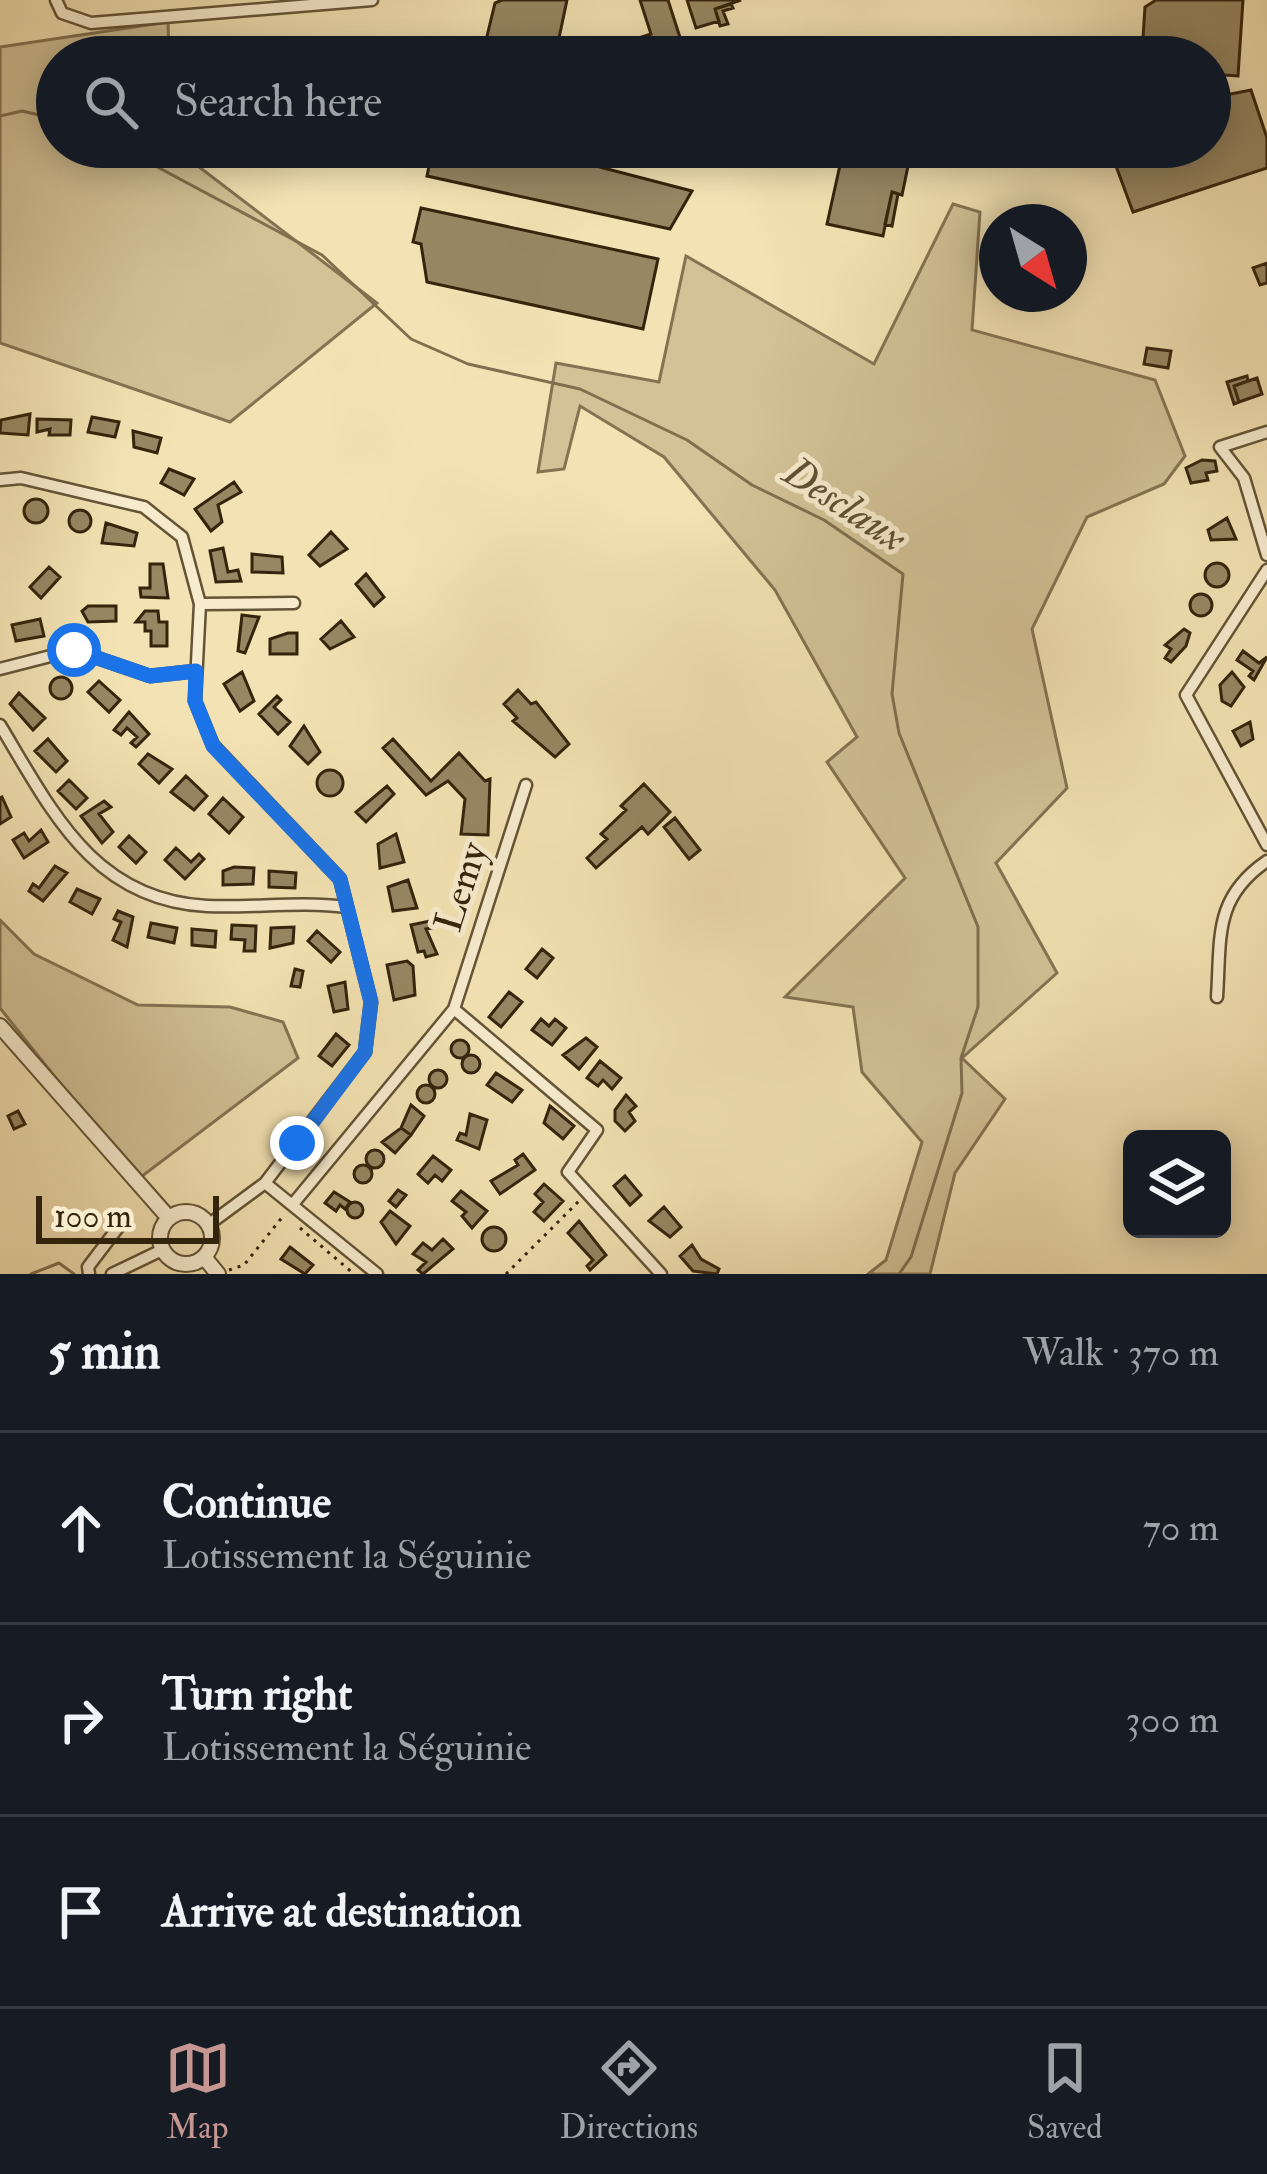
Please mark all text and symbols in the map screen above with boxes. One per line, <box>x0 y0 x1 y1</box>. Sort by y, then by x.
search box <box>36 36 1231 168</box>
icon: search <box>78 69 144 135</box>
text: Search here <box>174 74 382 130</box>
north arrow <box>979 204 1087 312</box>
water label: Desclaux <box>772 445 916 564</box>
route start <box>47 623 101 677</box>
street label: Lemy <box>424 835 499 938</box>
route end <box>270 1116 324 1170</box>
map controls <box>1123 1130 1231 1238</box>
button: layers <box>1123 1130 1231 1238</box>
scale bar <box>36 1190 219 1243</box>
text: 100 m <box>54 1196 132 1237</box>
text: 5 min <box>48 1320 161 1384</box>
text: Walk · 370 m <box>1023 1328 1219 1377</box>
text: Continue <box>162 1475 331 1531</box>
icon: ahead <box>48 1495 114 1561</box>
text: 70 m <box>1143 1503 1219 1552</box>
text: Lotissement la Séguinie <box>162 1531 531 1580</box>
text: Turn right <box>162 1667 352 1723</box>
icon: right <box>48 1687 114 1753</box>
text: 300 m <box>1126 1695 1219 1744</box>
text: Lotissement la Séguinie <box>162 1723 531 1772</box>
icon: arrive <box>48 1879 114 1945</box>
text: Arrive at destination <box>162 1884 522 1940</box>
tab: Map <box>165 2035 231 2148</box>
tab: Directions <box>560 2035 698 2148</box>
tab: Saved <box>1027 2035 1102 2148</box>

